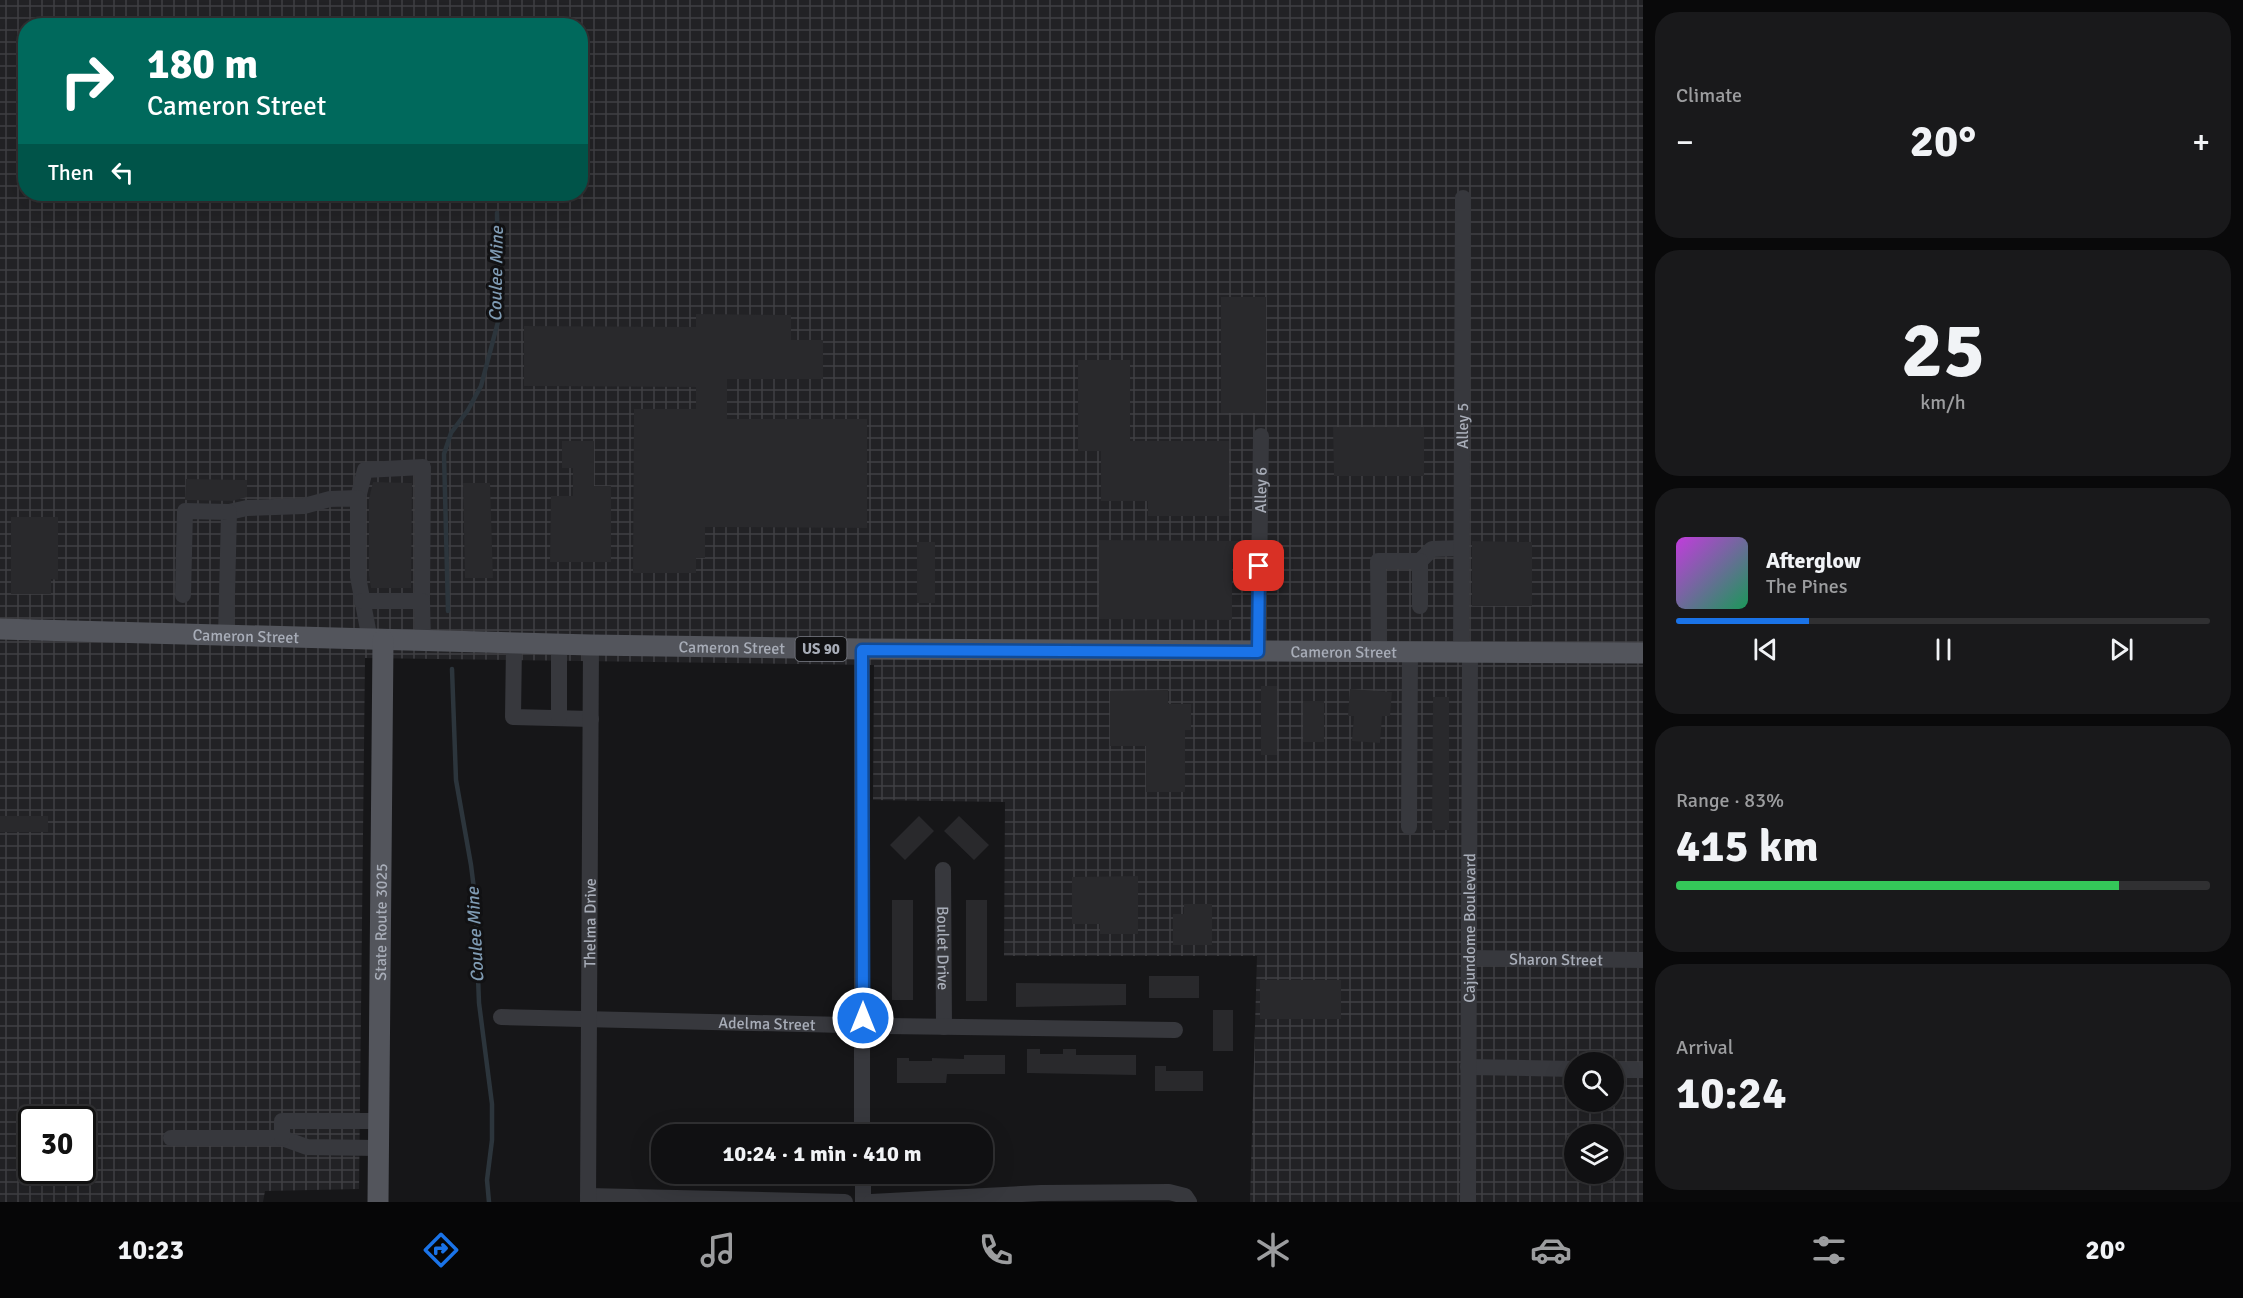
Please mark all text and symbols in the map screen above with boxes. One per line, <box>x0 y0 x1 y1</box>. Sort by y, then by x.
text: 180 m <box>147 39 258 90</box>
icon: right <box>48 42 126 120</box>
text: Climate <box>1676 83 1742 108</box>
text: Cameron Street <box>147 90 326 123</box>
text: 20° <box>1910 114 1976 169</box>
text: − <box>1676 122 1694 163</box>
text: + <box>2192 122 2210 163</box>
icon: left <box>106 156 139 189</box>
text: Then <box>48 159 94 186</box>
water label: Coulee Mine <box>484 225 508 322</box>
text: 25 <box>1901 303 1985 399</box>
text: km/h <box>1920 390 1966 415</box>
street label: Alley 5 <box>1453 403 1473 449</box>
street label: Alley 6 <box>1251 467 1272 513</box>
pin <box>1233 540 1284 591</box>
text: Afterglow <box>1766 547 1861 574</box>
icon: arrive <box>1242 549 1275 582</box>
text: The Pines <box>1766 574 1848 599</box>
street label: Cameron Street <box>192 625 300 648</box>
icon: previous <box>1749 633 1782 666</box>
icon: pause <box>1927 633 1960 666</box>
icon: next <box>2105 633 2138 666</box>
street label: Cameron Street <box>678 637 785 659</box>
road number: US 90 <box>796 637 846 661</box>
street label: Cameron Street <box>1290 642 1397 663</box>
text: Range · 83% <box>1676 788 1784 813</box>
text: 415 km <box>1676 819 1819 874</box>
street label: Cajundome Boulevard <box>1460 853 1480 1003</box>
street label: State Route 3025 <box>371 863 392 981</box>
street label: Thelma Drive <box>580 878 601 968</box>
water label: Coulee Mine <box>461 886 488 983</box>
street label: Boulet Drive <box>932 906 953 990</box>
street label: Sharon Street <box>1509 949 1603 971</box>
position arrow <box>831 986 895 1050</box>
street label: Adelma Street <box>718 1013 816 1035</box>
text: Arrival <box>1676 1035 1734 1060</box>
map controls <box>1564 1052 1624 1184</box>
button: search <box>1564 1052 1624 1112</box>
text: 10:24 <box>1676 1066 1786 1121</box>
speed limit sign: 30 <box>18 1106 96 1184</box>
button: layers <box>1564 1124 1624 1184</box>
text: 10:24 · 1 min · 410 m <box>722 1140 922 1167</box>
icon: directions <box>420 1229 462 1271</box>
icon: music <box>697 1229 739 1271</box>
icon: phone <box>975 1229 1017 1271</box>
icon: climate <box>1252 1229 1294 1271</box>
icon: car <box>1530 1229 1572 1271</box>
icon: filters <box>1808 1229 1850 1271</box>
text: 10:23 <box>118 1234 184 1267</box>
text: 20° <box>2085 1234 2125 1267</box>

